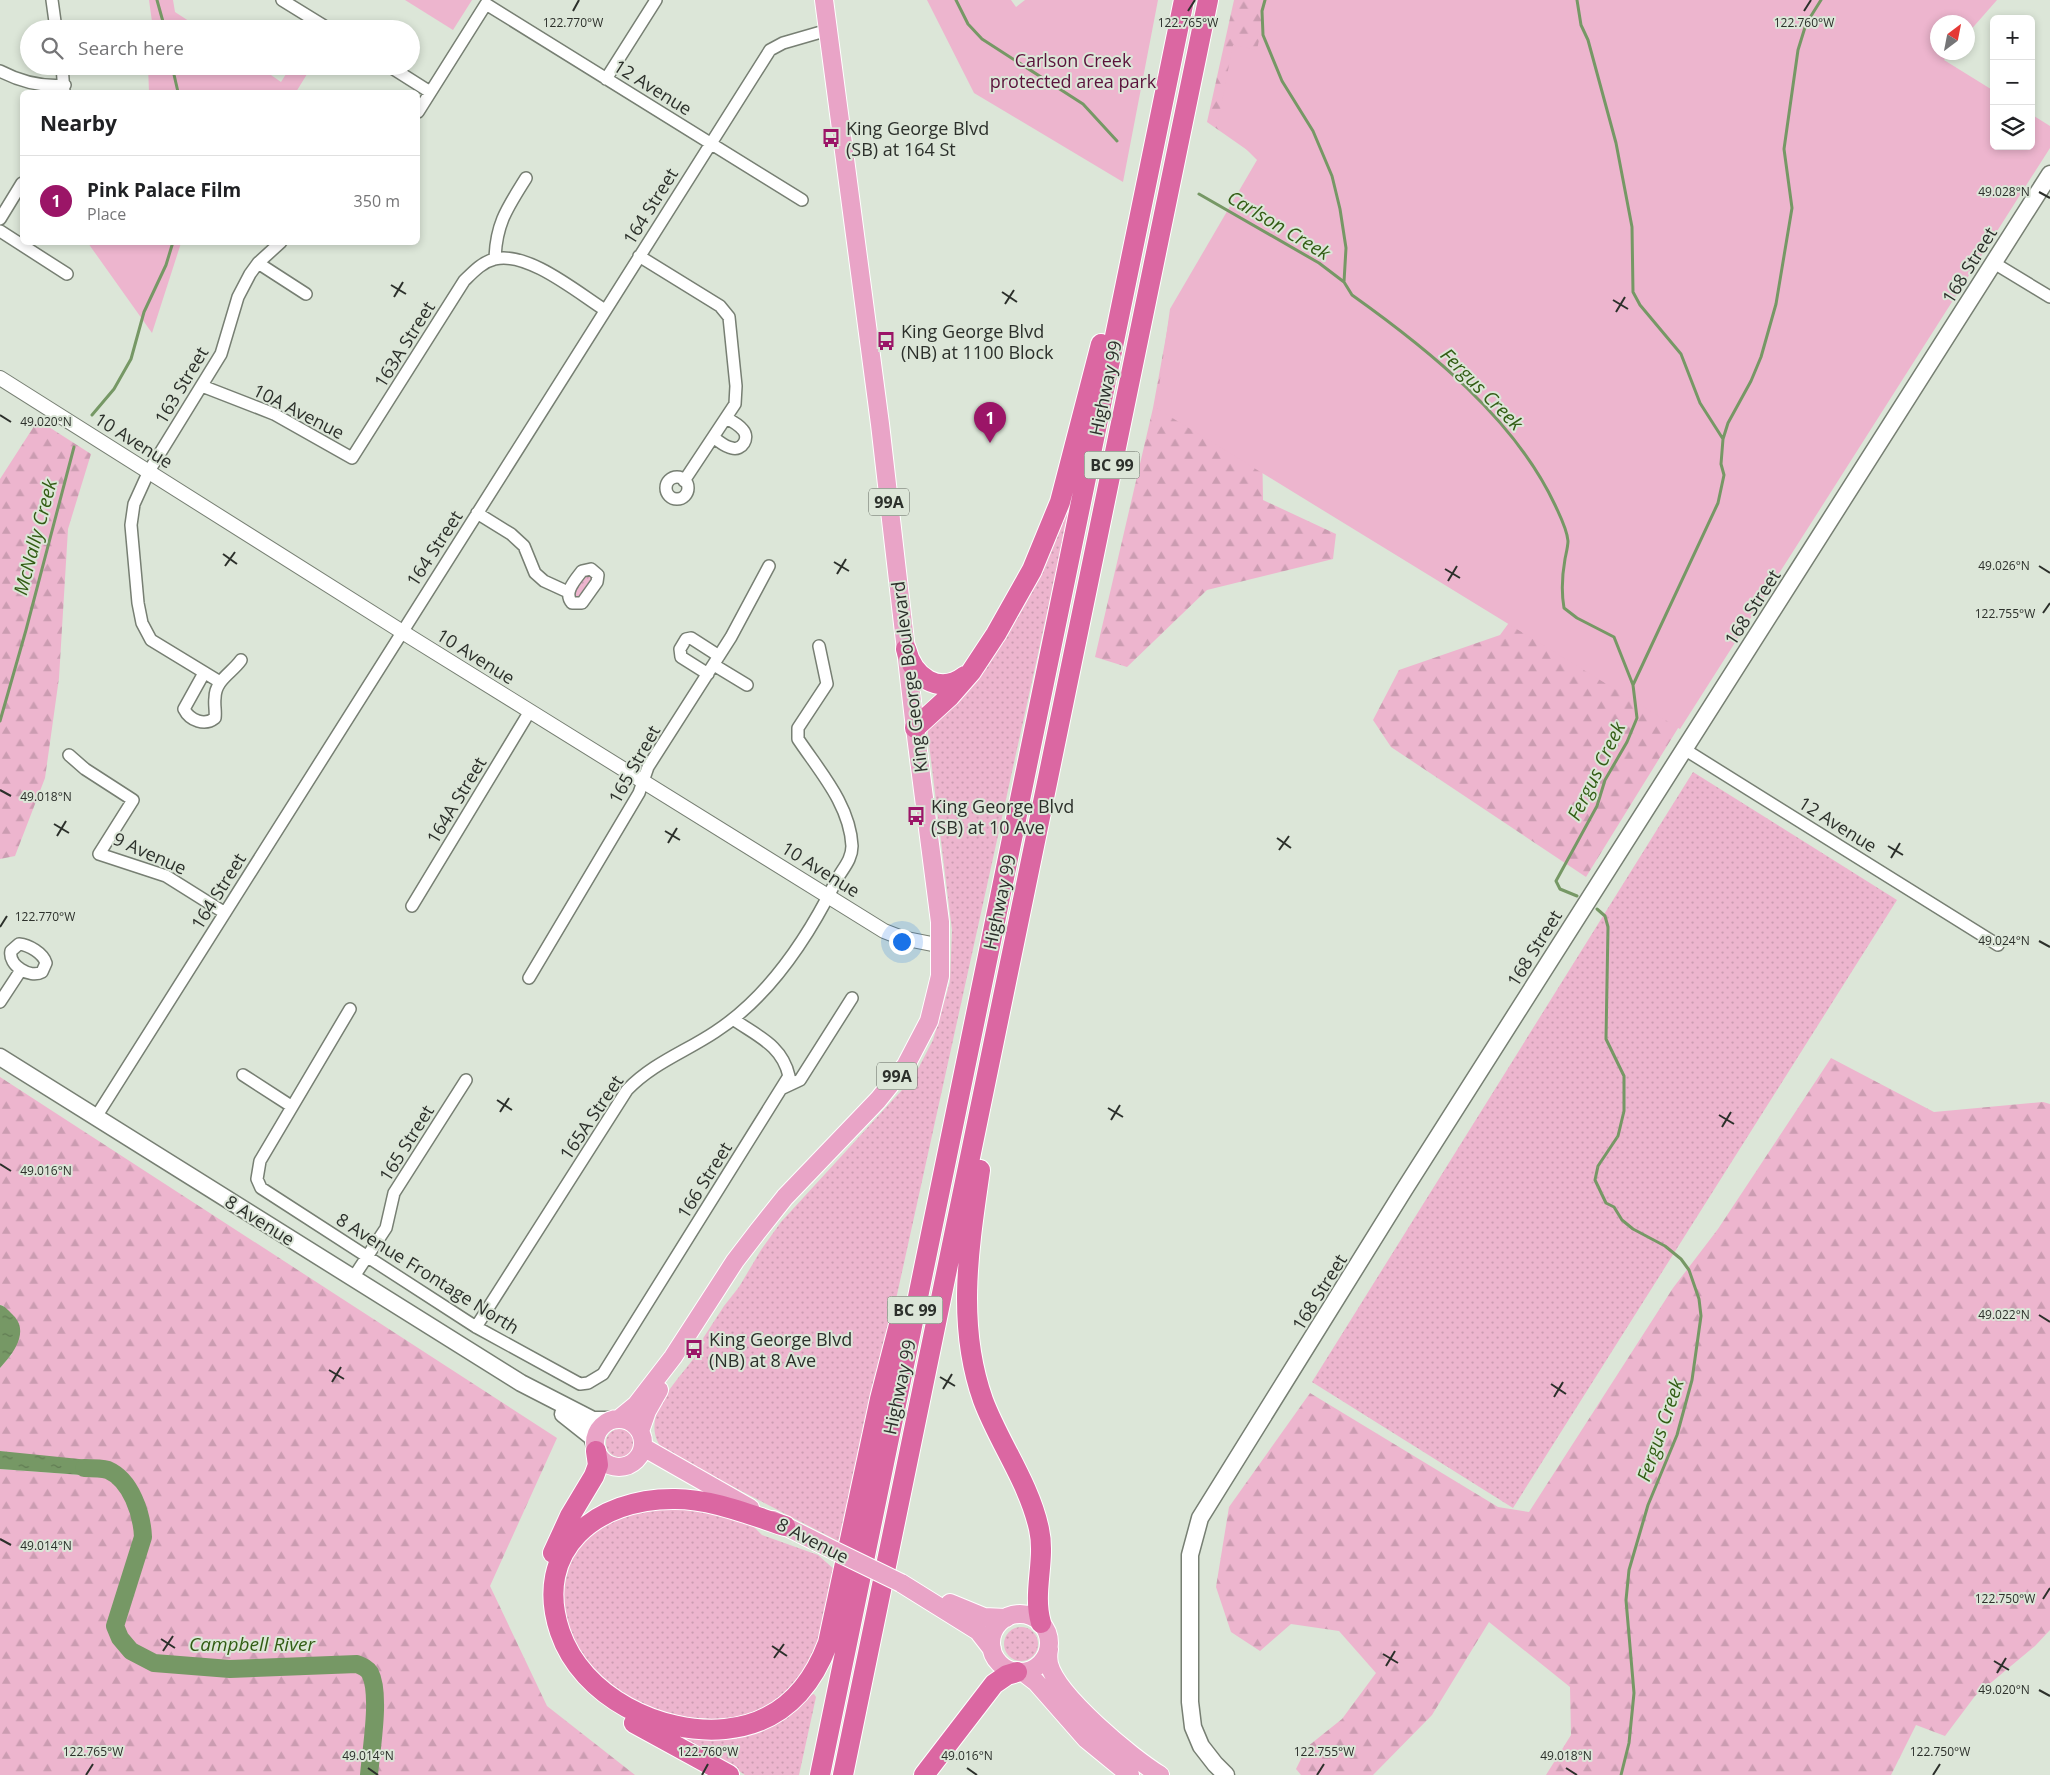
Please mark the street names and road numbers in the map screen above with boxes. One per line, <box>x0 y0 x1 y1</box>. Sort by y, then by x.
street label: 12 Avenue <box>609 54 697 120</box>
street label: 164 Street <box>617 163 683 249</box>
street label: 168 Street <box>1936 222 2002 308</box>
street label: 163A Street <box>368 296 440 392</box>
street label: Highway 99 <box>1083 338 1127 438</box>
street label: 163 Street <box>149 342 213 428</box>
street label: 10A Avenue <box>249 378 349 444</box>
street label: 10 Avenue <box>90 407 178 473</box>
road number: BC 99 <box>1084 452 1140 478</box>
road number: 99A <box>869 488 909 516</box>
street label: 164 Street <box>401 505 467 591</box>
street label: 168 Street <box>1719 564 1785 650</box>
street label: King George Boulevard <box>885 580 933 774</box>
street label: 10 Avenue <box>432 623 520 689</box>
street label: 165 Street <box>603 721 665 807</box>
street label: 164A Street <box>421 752 491 848</box>
street label: 12 Avenue <box>1794 791 1882 857</box>
street label: 9 Avenue <box>110 826 190 880</box>
street label: 10 Avenue <box>777 836 865 902</box>
street label: 164 Street <box>185 848 251 934</box>
street label: Highway 99 <box>977 852 1021 952</box>
street label: 168 Street <box>1501 905 1567 991</box>
road number: 99A <box>877 1062 917 1090</box>
street label: 165A Street <box>554 1070 628 1164</box>
street label: 165 Street <box>373 1100 439 1186</box>
street label: 166 Street <box>671 1137 737 1223</box>
street label: 8 Avenue <box>221 1189 299 1251</box>
street label: 8 Avenue Frontage North <box>332 1207 524 1339</box>
street label: 168 Street <box>1286 1249 1352 1335</box>
road number: BC 99 <box>888 1296 942 1324</box>
street label: Highway 99 <box>877 1337 921 1437</box>
street label: 8 Avenue <box>773 1512 853 1568</box>

